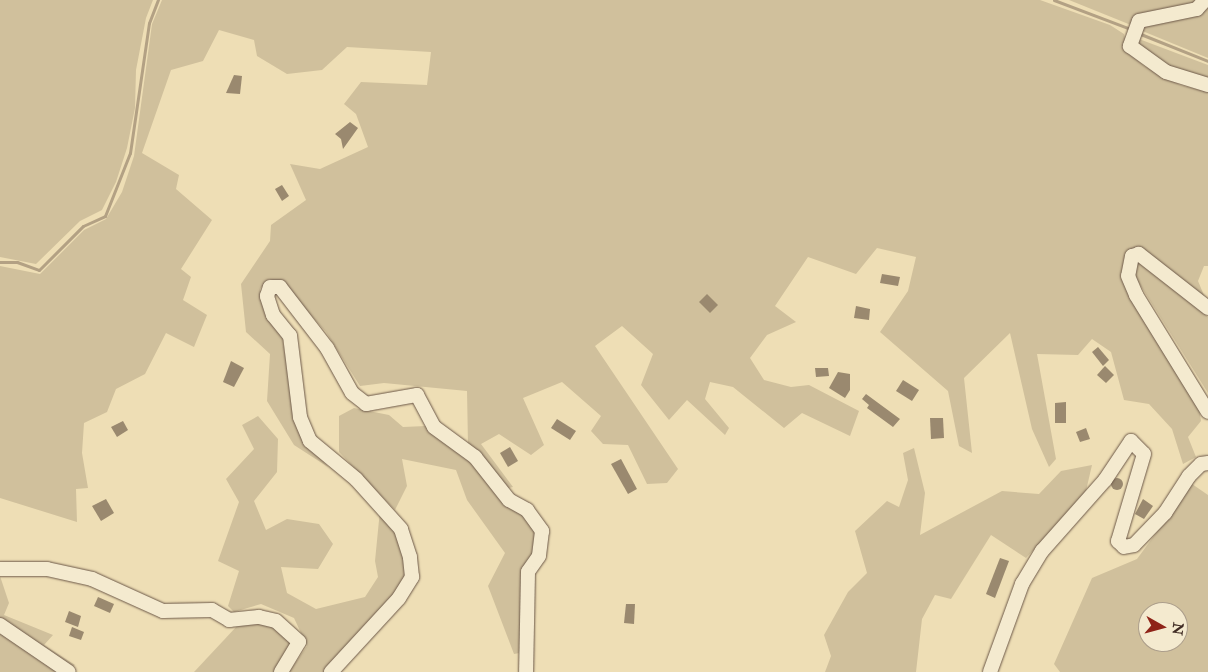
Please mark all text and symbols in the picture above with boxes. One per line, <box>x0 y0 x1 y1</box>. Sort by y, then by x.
north arrow <box>1138 602 1188 652</box>
text: N <box>1168 621 1187 636</box>

